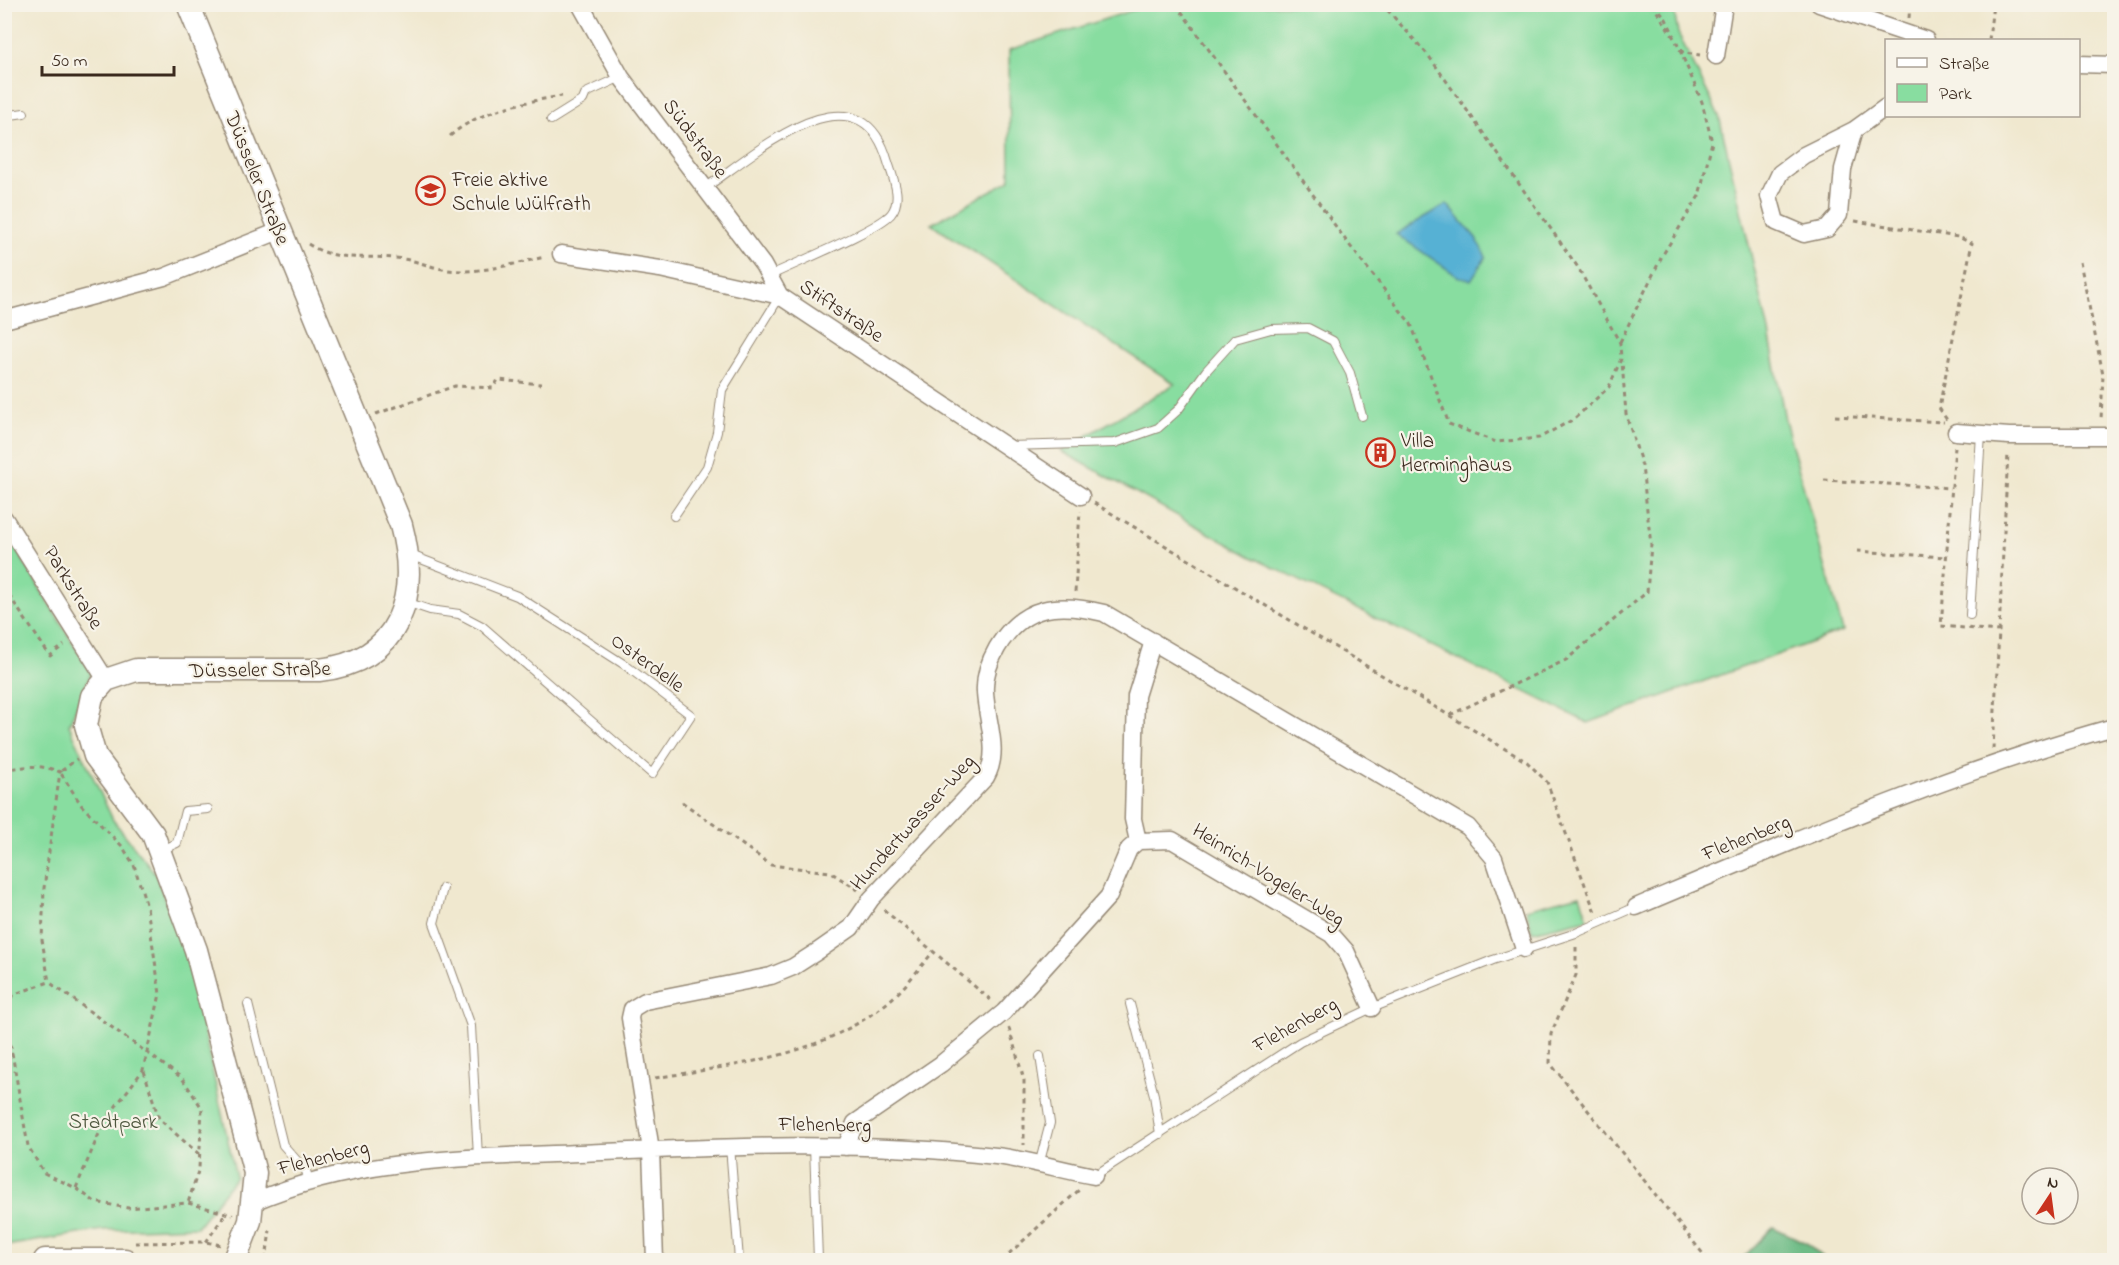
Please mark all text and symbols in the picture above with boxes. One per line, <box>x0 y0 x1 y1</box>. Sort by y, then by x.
scale bar <box>42 39 174 77</box>
legend <box>1885 39 2080 117</box>
text: 50 m <box>51 49 88 75</box>
text: Straße <box>1939 52 1990 78</box>
text: Park <box>1939 82 1972 108</box>
street label: Südstraße <box>654 93 735 186</box>
street label: Düsseler Straße <box>215 107 297 251</box>
place label: Freie aktive Schule Wülfrath <box>451 166 591 220</box>
school or university icon: Freie aktive Schule Wülfrath <box>415 175 447 207</box>
street label: Stiftstraße <box>793 272 890 351</box>
place label: Villa Herminghaus <box>1400 427 1512 483</box>
building icon: Villa Herminghaus <box>1364 436 1396 468</box>
street label: Parkstraße <box>35 540 110 636</box>
street label: Osterdelle <box>604 626 691 701</box>
street label: Düsseler Straße <box>188 655 332 687</box>
street label: Hundertwasser-Weg <box>844 748 985 900</box>
street label: Flehenberg <box>1697 808 1796 872</box>
street label: Heinrich-Vogeler-Weg <box>1185 817 1350 937</box>
street label: Flehenberg <box>1247 990 1345 1064</box>
park label: Stadtpark <box>68 1108 158 1138</box>
street label: Flehenberg <box>777 1110 872 1144</box>
street label: Flehenberg <box>274 1133 373 1187</box>
north arrow <box>2020 1166 2080 1226</box>
text: N <box>2045 1170 2061 1196</box>

